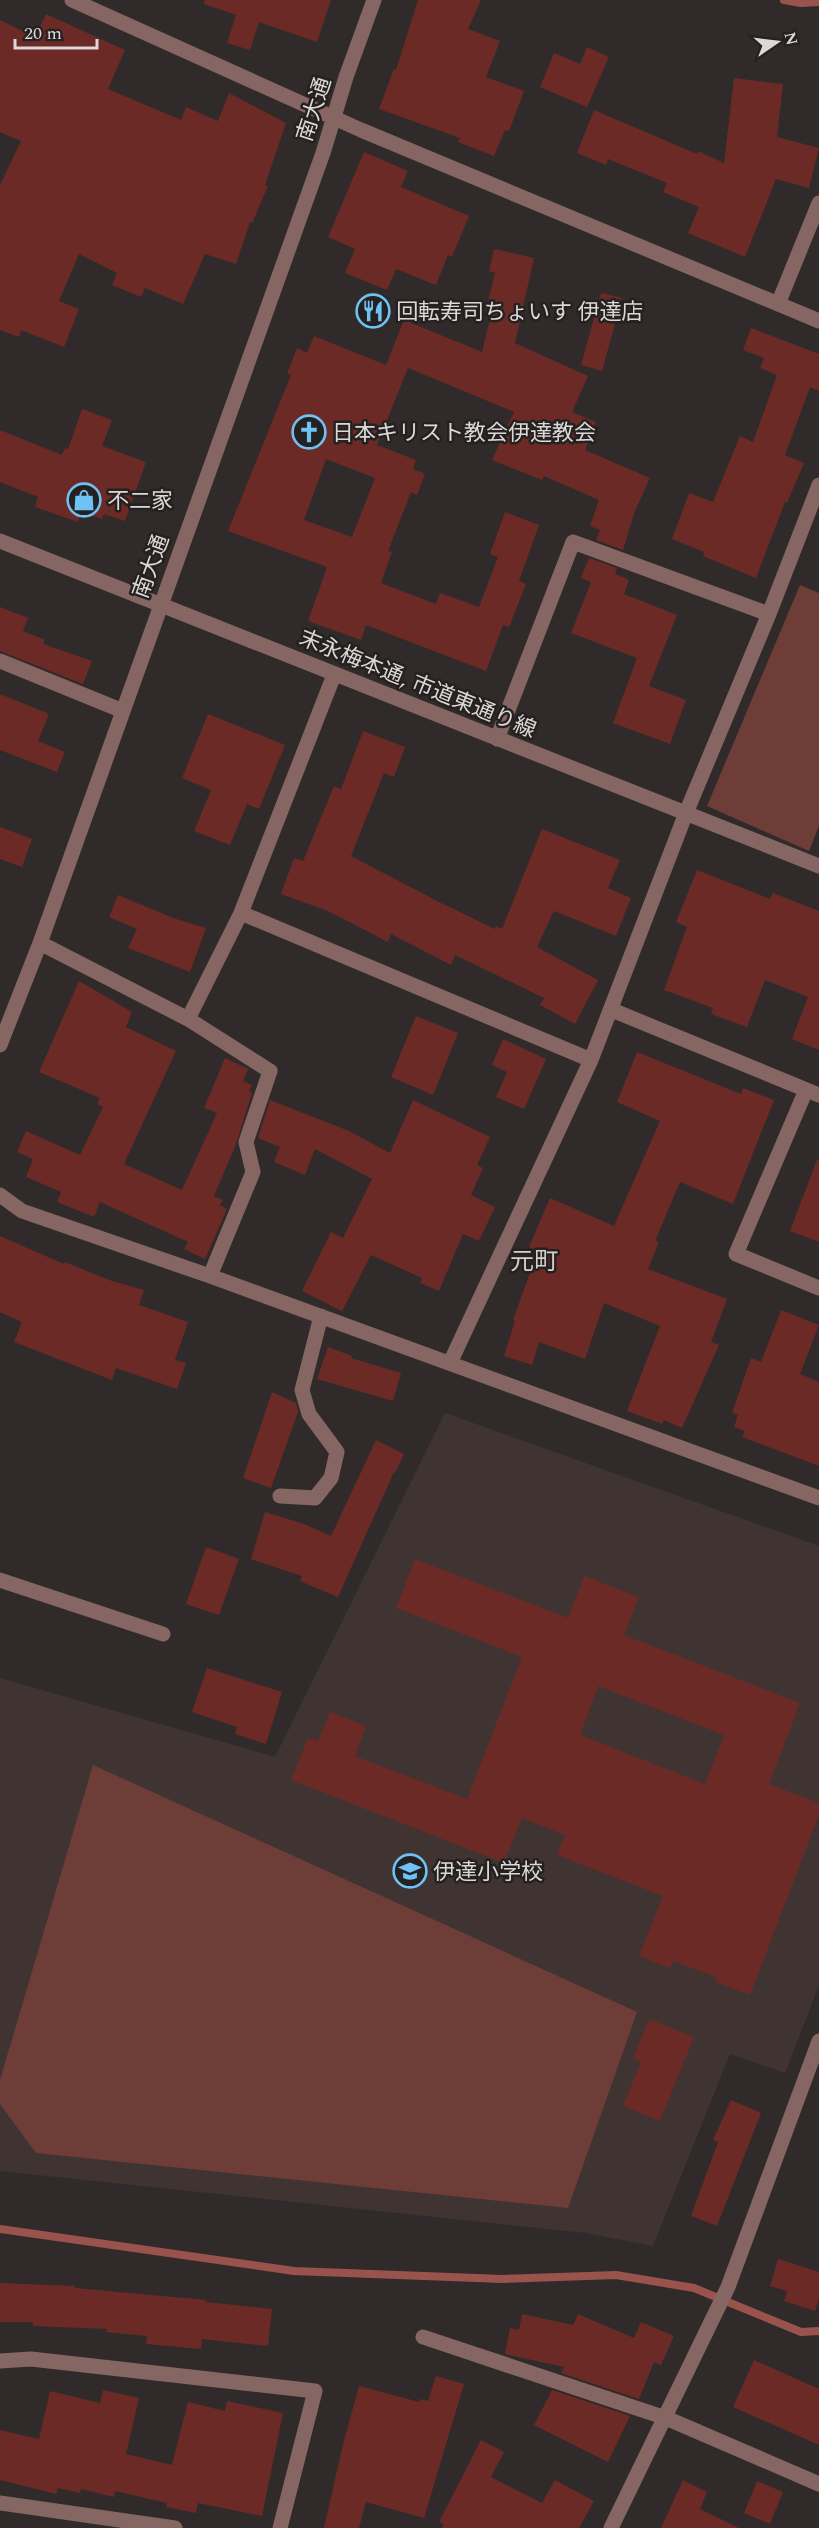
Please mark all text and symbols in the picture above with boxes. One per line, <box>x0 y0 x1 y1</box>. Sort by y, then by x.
scale bar <box>15 12 98 50</box>
north arrow <box>747 12 807 72</box>
text: 20 m <box>24 20 62 47</box>
text: N <box>777 29 804 48</box>
street label: 南大通 <box>289 73 340 146</box>
restaurant icon: 回転寿司ちょいす 伊達店 <box>355 293 391 329</box>
place label: 回転寿司ちょいす 伊達店 <box>396 296 644 329</box>
church icon: 日本キリスト教会伊達教会 <box>291 414 327 450</box>
place label: 日本キリスト教会伊達教会 <box>332 417 596 450</box>
shop icon: 不二家 <box>66 482 102 518</box>
place label: 不二家 <box>107 485 173 518</box>
street label: 南大通 <box>125 530 178 603</box>
street label: 末永梅本通, 市道東通り線 <box>294 622 541 747</box>
district label: 元町 <box>510 1244 558 1280</box>
school or university icon: 伊達小学校 <box>392 1853 428 1889</box>
place label: 伊達小学校 <box>433 1856 543 1889</box>

